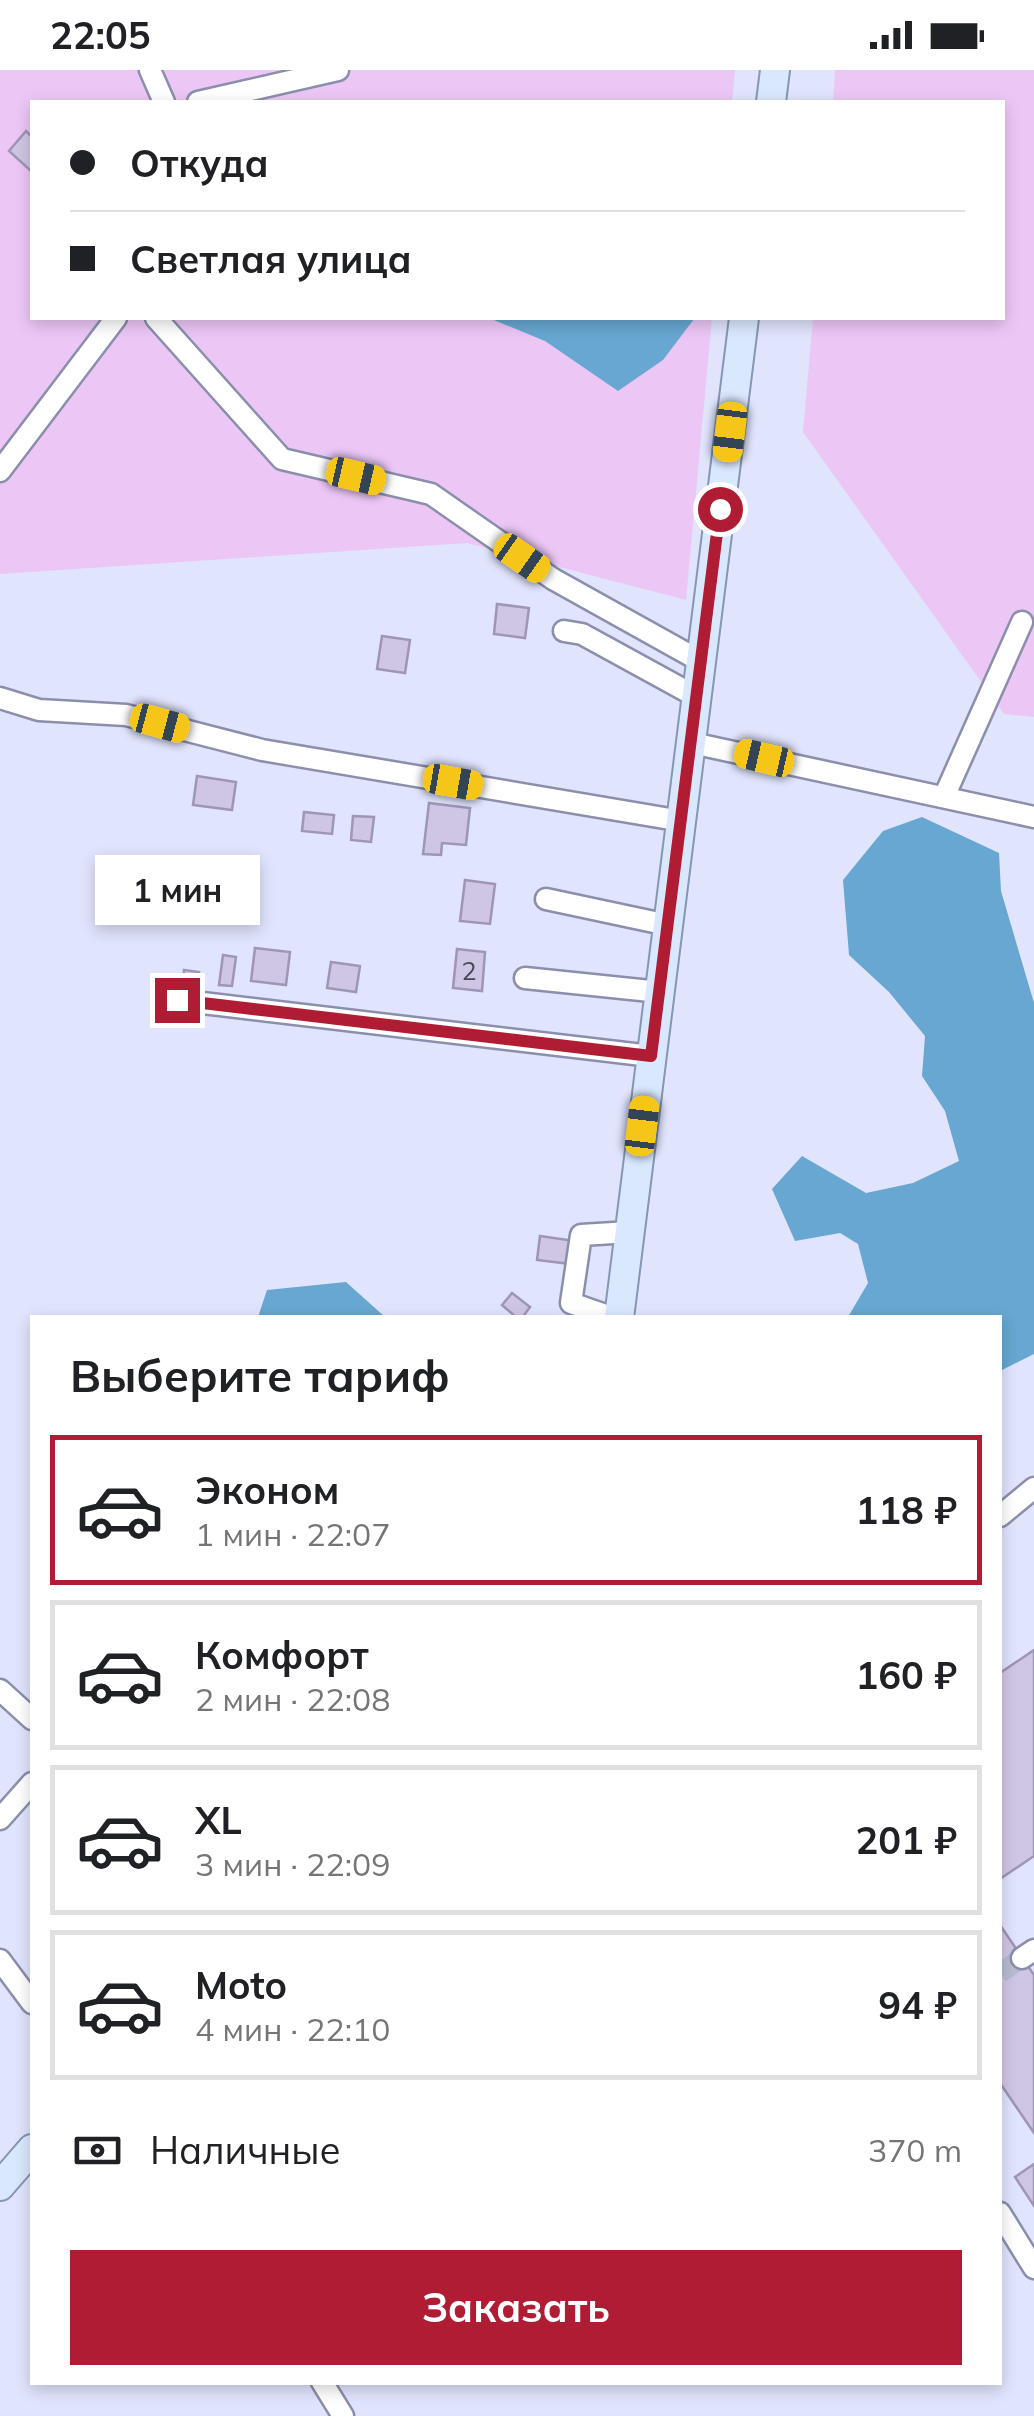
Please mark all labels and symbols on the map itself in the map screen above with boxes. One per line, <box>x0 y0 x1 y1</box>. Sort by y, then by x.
car <box>711 400 749 464</box>
car <box>323 455 389 497</box>
route start <box>698 487 743 532</box>
car <box>489 529 555 587</box>
car <box>127 701 193 745</box>
car <box>731 737 797 779</box>
car <box>421 762 485 802</box>
callout: 1 мин <box>94 855 260 925</box>
house number: 2 <box>461 955 477 986</box>
route end <box>155 978 200 1023</box>
car <box>623 1094 661 1158</box>

